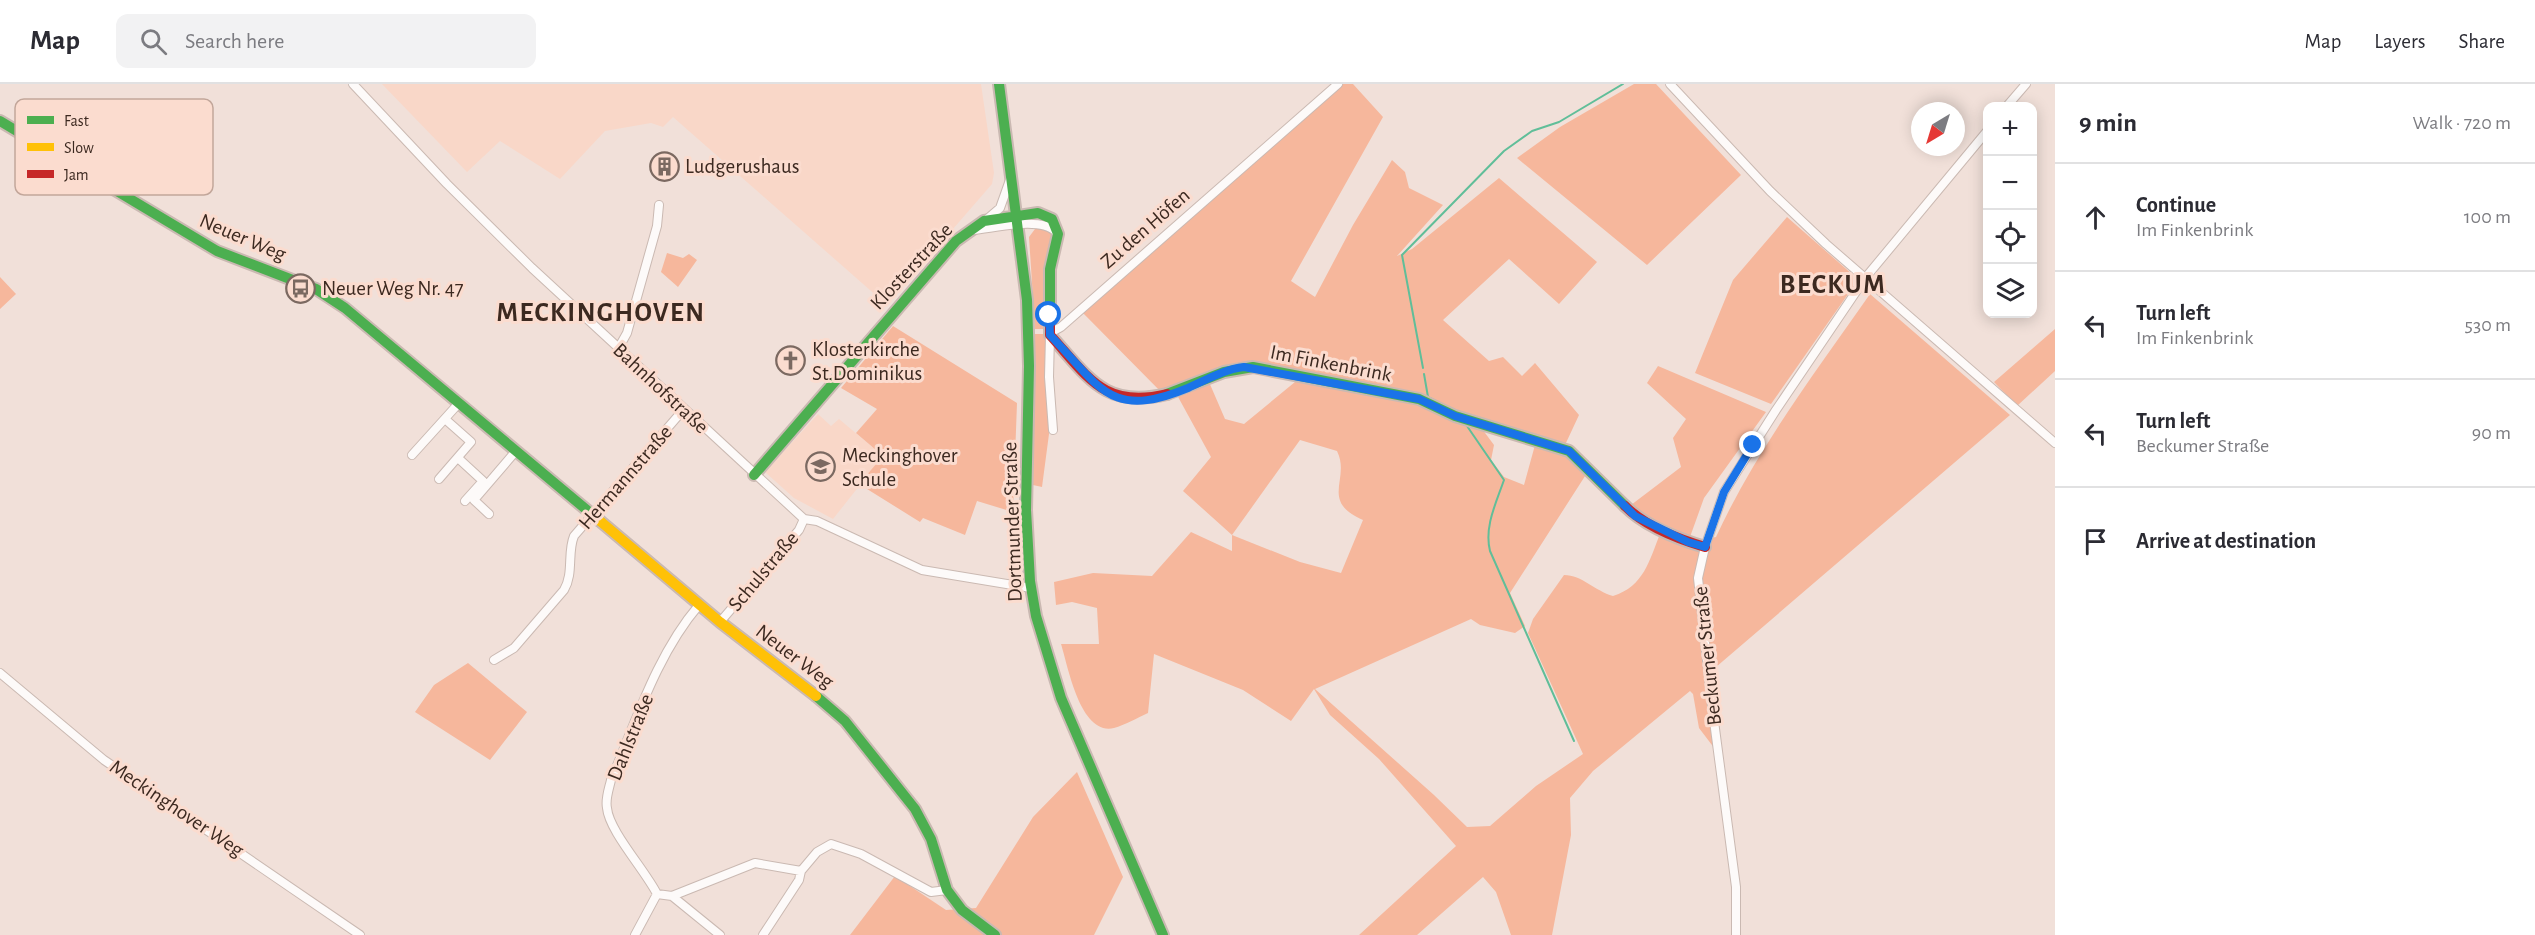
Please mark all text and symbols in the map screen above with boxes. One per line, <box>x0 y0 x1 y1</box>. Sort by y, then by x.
search box <box>116 14 536 68</box>
icon: search <box>137 25 170 58</box>
text: Map <box>30 27 80 55</box>
text: Search here <box>185 30 284 52</box>
text: Map <box>2305 31 2341 52</box>
text: Layers <box>2374 31 2425 52</box>
text: Share <box>2458 31 2505 52</box>
legend <box>15 99 213 195</box>
north arrow <box>1911 102 1965 156</box>
map controls <box>1983 102 2037 318</box>
button: + <box>1983 102 2037 156</box>
text: 9 min <box>2079 110 2137 136</box>
text: Fast <box>64 113 89 129</box>
text: Walk · 720 m <box>2412 113 2511 133</box>
text: Slow <box>64 140 94 156</box>
building icon: Ludgerushaus <box>648 150 680 182</box>
place label: Ludgerushaus <box>685 156 800 177</box>
button: − <box>1983 156 2037 210</box>
text: Jam <box>64 167 89 183</box>
street label: Zu den Höfen <box>1097 184 1194 272</box>
text: Continue <box>2136 194 2216 216</box>
icon: ahead <box>2079 201 2112 234</box>
text: 100 m <box>2464 207 2511 227</box>
street label: Neuer Weg <box>196 210 290 265</box>
button: locate <box>1983 210 2037 264</box>
street label: Klosterstraße <box>866 219 956 314</box>
text: Im Finkenbrink <box>2136 220 2253 240</box>
button: layers <box>1983 264 2037 318</box>
district label: BECKUM <box>1780 271 1886 298</box>
bus stop icon: Neuer Weg Nr. 47 <box>285 272 317 304</box>
place label: Neuer Weg Nr. 47 <box>322 278 464 299</box>
district label: MECKINGHOVEN <box>497 299 705 326</box>
route start <box>1035 301 1061 327</box>
text: Turn left <box>2136 302 2210 324</box>
icon: left <box>2079 309 2112 342</box>
text: 530 m <box>2465 315 2511 335</box>
text: Im Finkenbrink <box>2136 328 2253 348</box>
street label: Bahnhofstraße <box>609 339 712 438</box>
place label: Klosterkirche St.Dominikus <box>812 339 922 384</box>
street label: Im Finkenbrink <box>1268 341 1394 386</box>
church icon: Klosterkirche St.Dominikus <box>775 345 807 377</box>
text: Turn left <box>2136 410 2210 432</box>
icon: left <box>2079 417 2112 450</box>
street label: Hermannstraße <box>575 421 676 533</box>
text: 90 m <box>2472 423 2511 443</box>
route end <box>1739 431 1765 457</box>
text: Beckumer Straße <box>2136 436 2269 456</box>
street label: Dortmunder Straße <box>999 442 1026 602</box>
place label: Meckinghover Schule <box>842 445 958 490</box>
school or university icon: Meckinghover Schule <box>805 451 837 483</box>
icon: arrive <box>2079 525 2112 558</box>
street label: Schulstraße <box>724 528 802 615</box>
text: Arrive at destination <box>2136 530 2316 552</box>
street label: Beckumer Straße <box>1690 585 1725 727</box>
street label: Neuer Weg <box>752 620 838 693</box>
street label: Dahlstraße <box>604 691 657 784</box>
street label: Meckinghover Weg <box>106 756 248 861</box>

